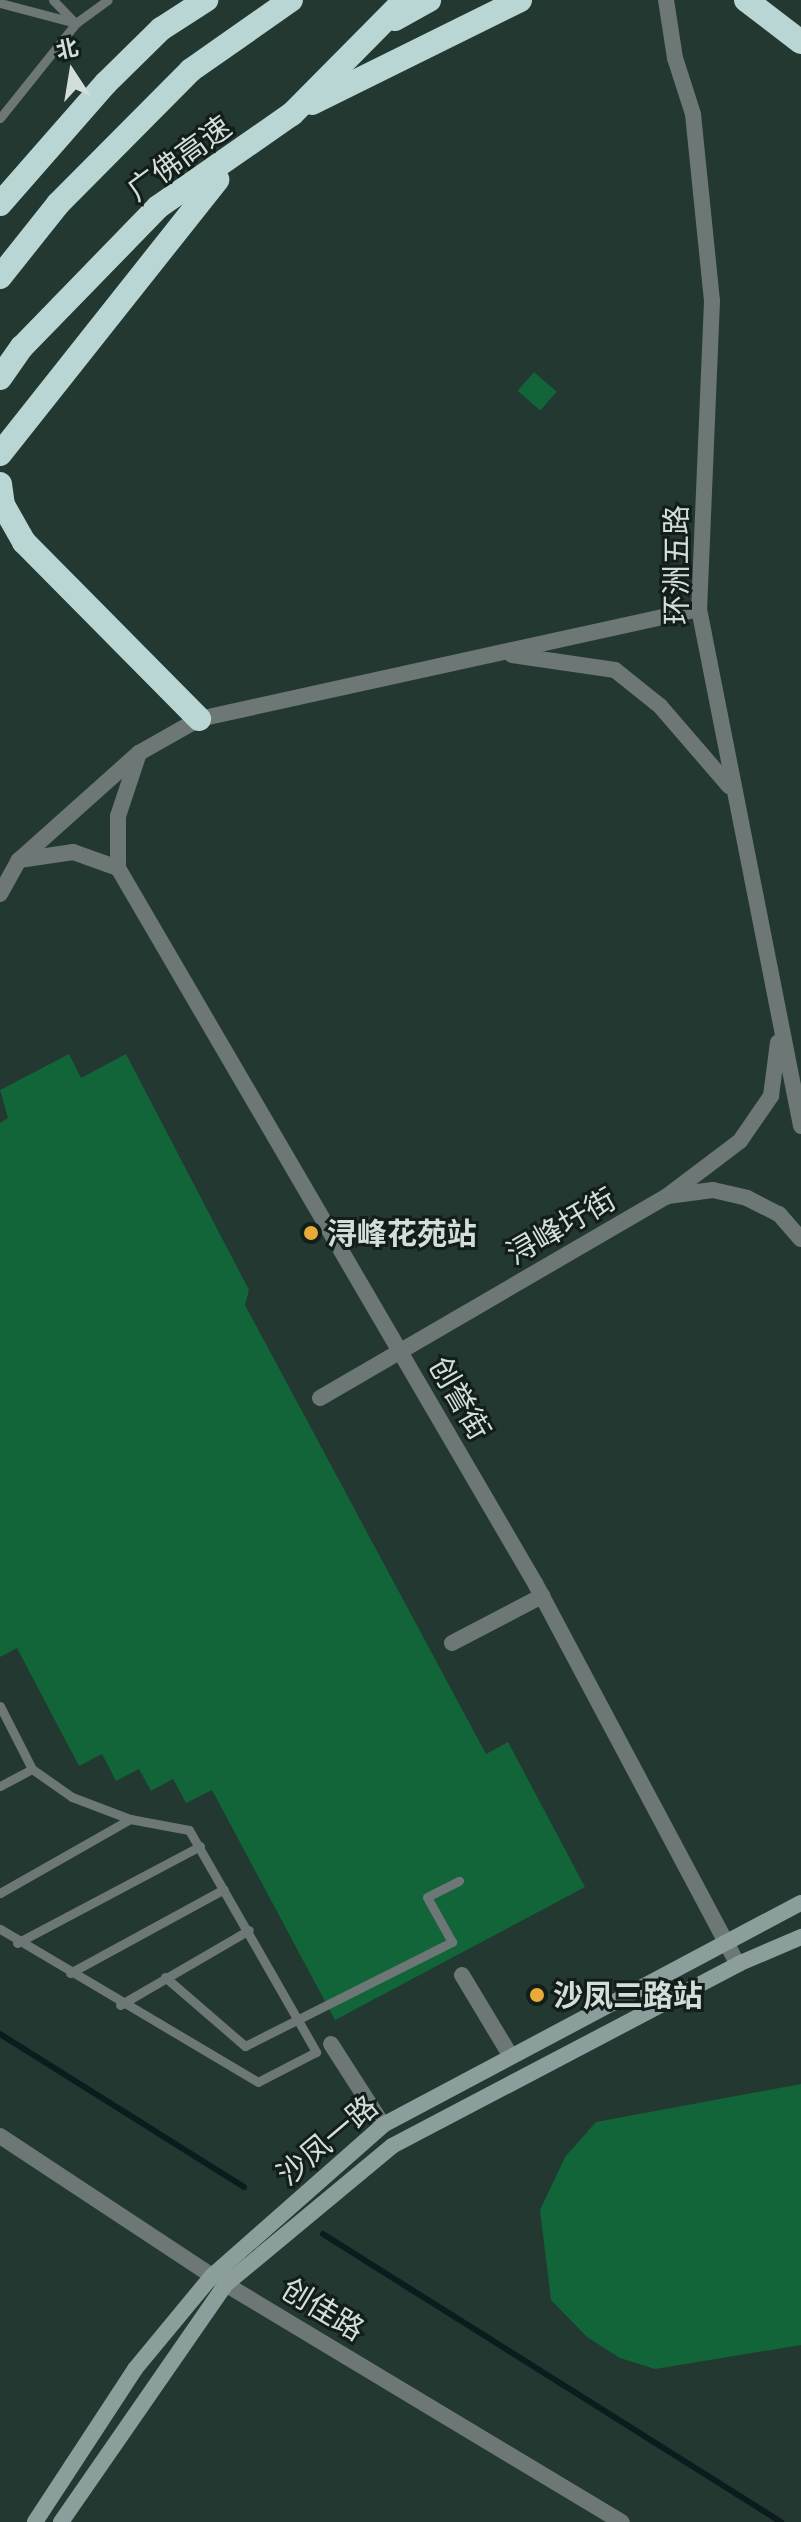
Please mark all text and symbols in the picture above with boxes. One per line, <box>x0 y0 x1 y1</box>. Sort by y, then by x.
north arrow <box>32 32 112 112</box>
text: 北 <box>53 33 81 65</box>
street label: 广佛高速 <box>120 108 238 208</box>
street label: 环洲五路 <box>658 505 694 625</box>
street label: 浔峰圩街 <box>500 1180 622 1272</box>
place label: 浔峰花苑站 <box>327 1215 477 1251</box>
marker: 浔峰花苑站 <box>302 1224 320 1242</box>
street label: 创誉街 <box>422 1350 498 1446</box>
place label: 沙凤三路站 <box>553 1977 703 2013</box>
marker: 沙凤三路站 <box>528 1986 546 2004</box>
street label: 沙凤一路 <box>269 2088 385 2192</box>
street label: 创佳路 <box>275 2270 371 2348</box>

